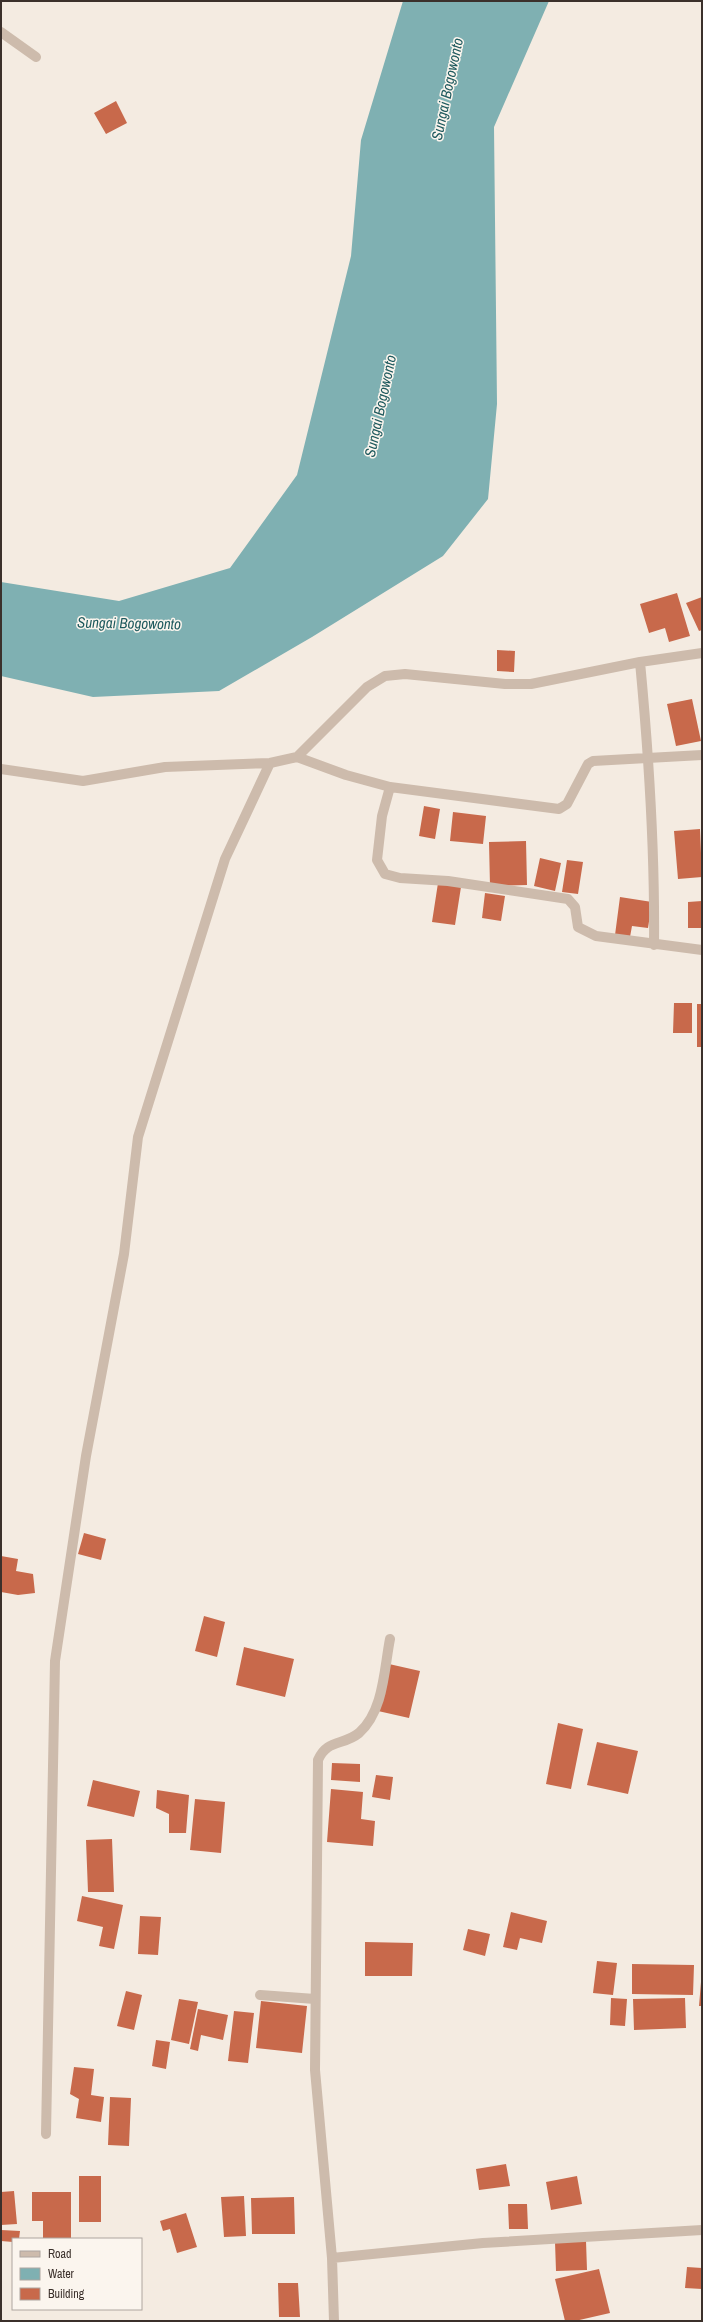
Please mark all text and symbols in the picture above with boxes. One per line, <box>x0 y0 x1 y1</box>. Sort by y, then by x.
water label: Sungai Bogowonto <box>426 36 468 142</box>
water label: Sungai Bogowonto <box>359 353 401 459</box>
water label: Sungai Bogowonto <box>77 612 181 634</box>
legend <box>12 2238 142 2310</box>
text: Road <box>48 2246 72 2262</box>
text: Water <box>48 2266 75 2282</box>
text: Building <box>48 2286 85 2302</box>

